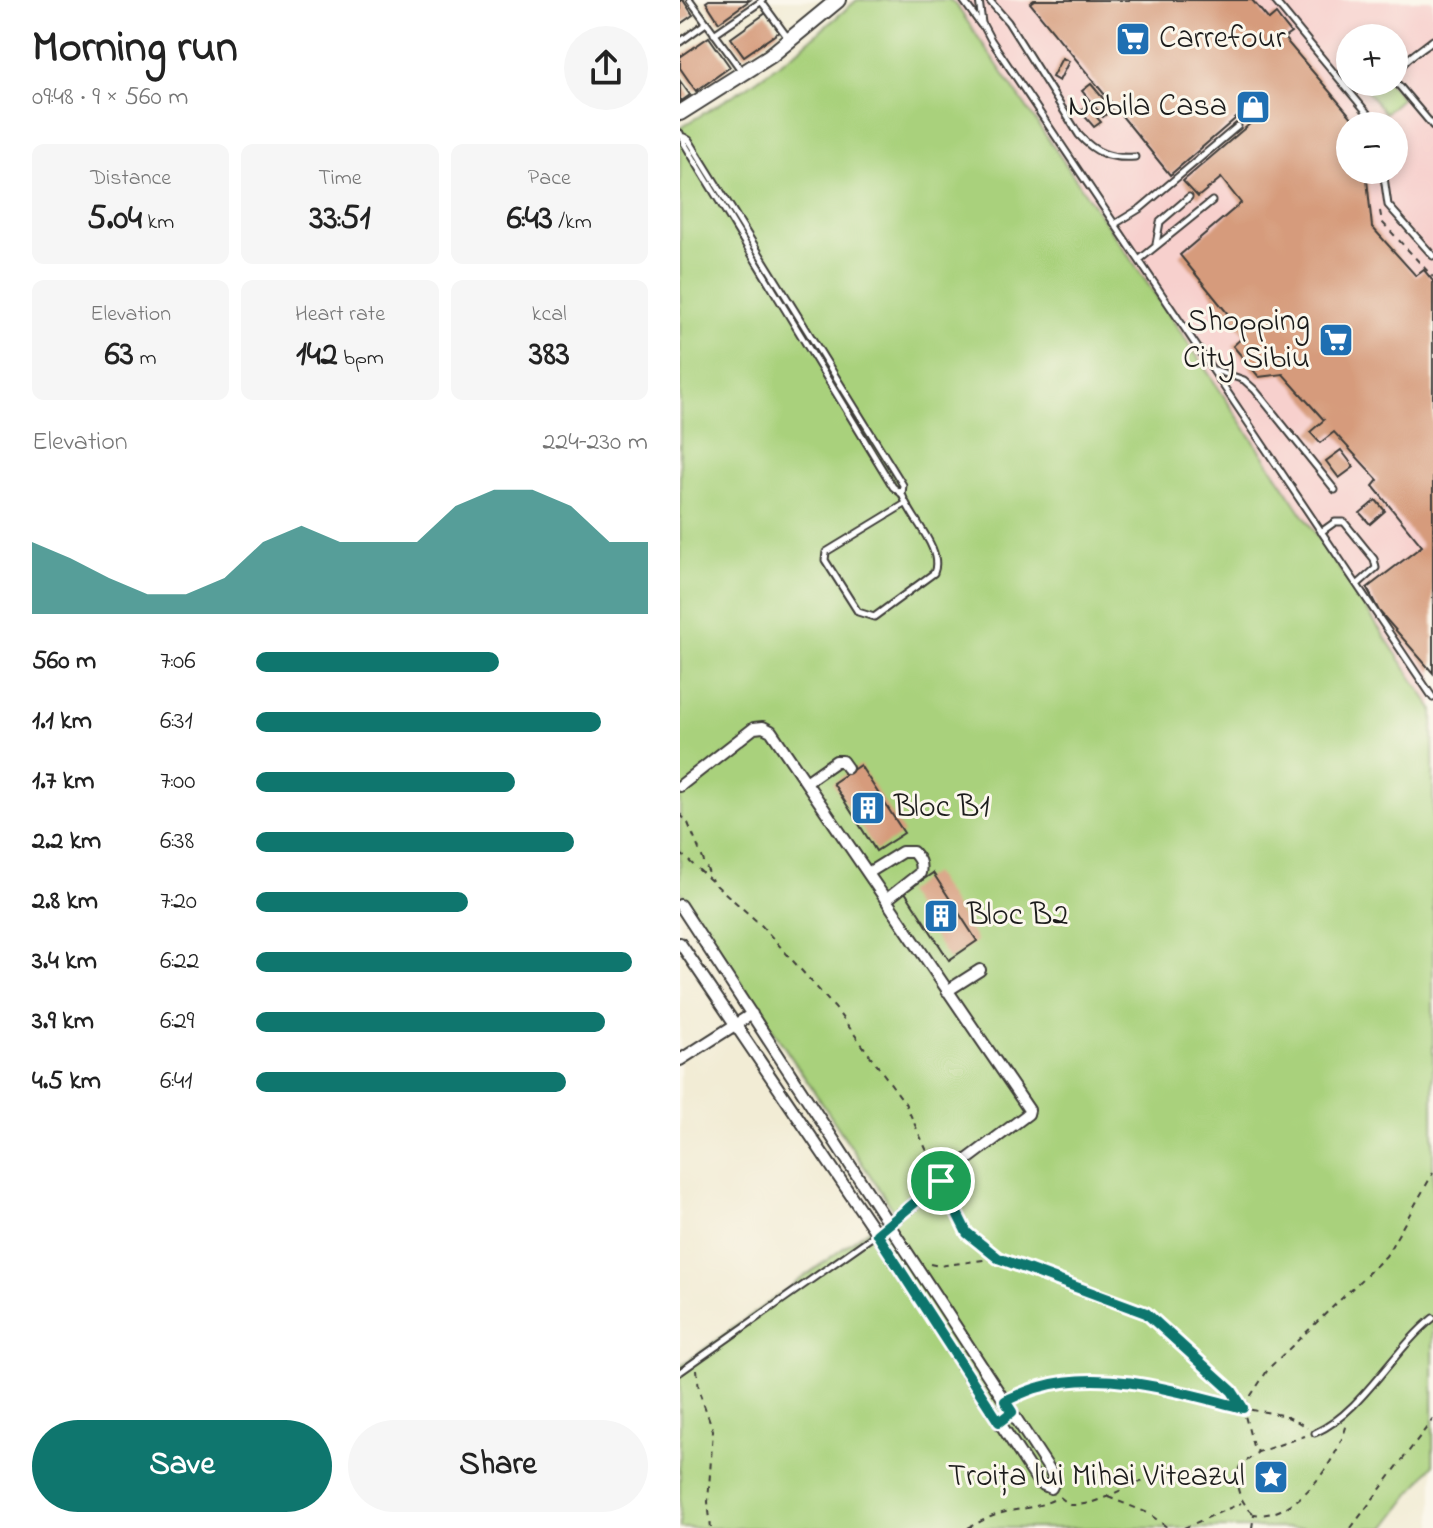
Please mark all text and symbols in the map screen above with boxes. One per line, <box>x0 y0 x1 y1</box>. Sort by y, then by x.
place label: Carrefour <box>1159 16 1286 63</box>
text: Morning run <box>32 17 238 81</box>
supermarket icon: Carrefour <box>1114 20 1152 58</box>
map controls <box>1336 24 1408 184</box>
button: + <box>1336 24 1408 96</box>
button: share <box>564 26 648 110</box>
text: 09:48 · 9 × 560 m <box>32 79 188 117</box>
place label: Nobila Casa <box>1068 84 1227 131</box>
shop icon: Nobila Casa <box>1234 88 1272 126</box>
button: − <box>1336 112 1408 184</box>
text: Distance <box>90 163 171 195</box>
text: Time <box>318 163 362 195</box>
text: Pace <box>528 163 571 195</box>
text: 5.04 <box>87 195 142 245</box>
text: 33:51 <box>309 195 371 245</box>
text: 6:43 <box>507 195 553 245</box>
text: km <box>142 207 174 239</box>
text: /km <box>553 207 592 239</box>
text: Elevation <box>90 299 171 331</box>
text: Heart rate <box>295 299 385 331</box>
text: kcal <box>532 299 567 331</box>
place label: Shopping City Sibiu <box>1183 299 1310 383</box>
supermarket icon: Shopping City Sibiu <box>1317 321 1355 359</box>
text: 63 <box>105 331 134 381</box>
text: 142 <box>296 331 338 381</box>
text: 383 <box>529 331 570 381</box>
text: m <box>134 343 156 375</box>
text: bpm <box>338 343 384 375</box>
text: Elevation <box>32 424 128 462</box>
text: 224–230 m <box>542 424 648 462</box>
text: 560 m <box>32 643 96 681</box>
text: 7:06 <box>160 643 196 681</box>
text: 1.1 km <box>32 703 92 741</box>
text: 6:31 <box>160 703 193 741</box>
text: 1.7 km <box>32 763 94 801</box>
text: 7:00 <box>160 763 195 801</box>
place label: Bloc B1 <box>893 785 990 832</box>
building icon: Bloc B1 <box>849 789 887 827</box>
text: 2.2 km <box>32 823 101 861</box>
text: 6:38 <box>160 823 194 861</box>
text: 2.8 km <box>32 883 98 921</box>
text: 7:20 <box>160 883 197 921</box>
place label: Bloc B2 <box>966 893 1068 940</box>
building icon: Bloc B2 <box>922 897 960 935</box>
text: 3.4 km <box>32 943 97 981</box>
text: 6:22 <box>160 943 200 981</box>
text: 3.9 km <box>32 1003 94 1041</box>
text: 6:29 <box>160 1003 194 1041</box>
text: 4.5 km <box>32 1063 101 1101</box>
text: 6:41 <box>160 1063 193 1101</box>
pin <box>907 1147 975 1215</box>
icon: arrive <box>919 1159 963 1203</box>
button: Save <box>32 1420 332 1512</box>
button: Share <box>348 1420 648 1512</box>
place label: Troița lui Mihai Viteazul <box>948 1454 1245 1501</box>
place icon: Troița lui Mihai Viteazul <box>1252 1458 1290 1496</box>

